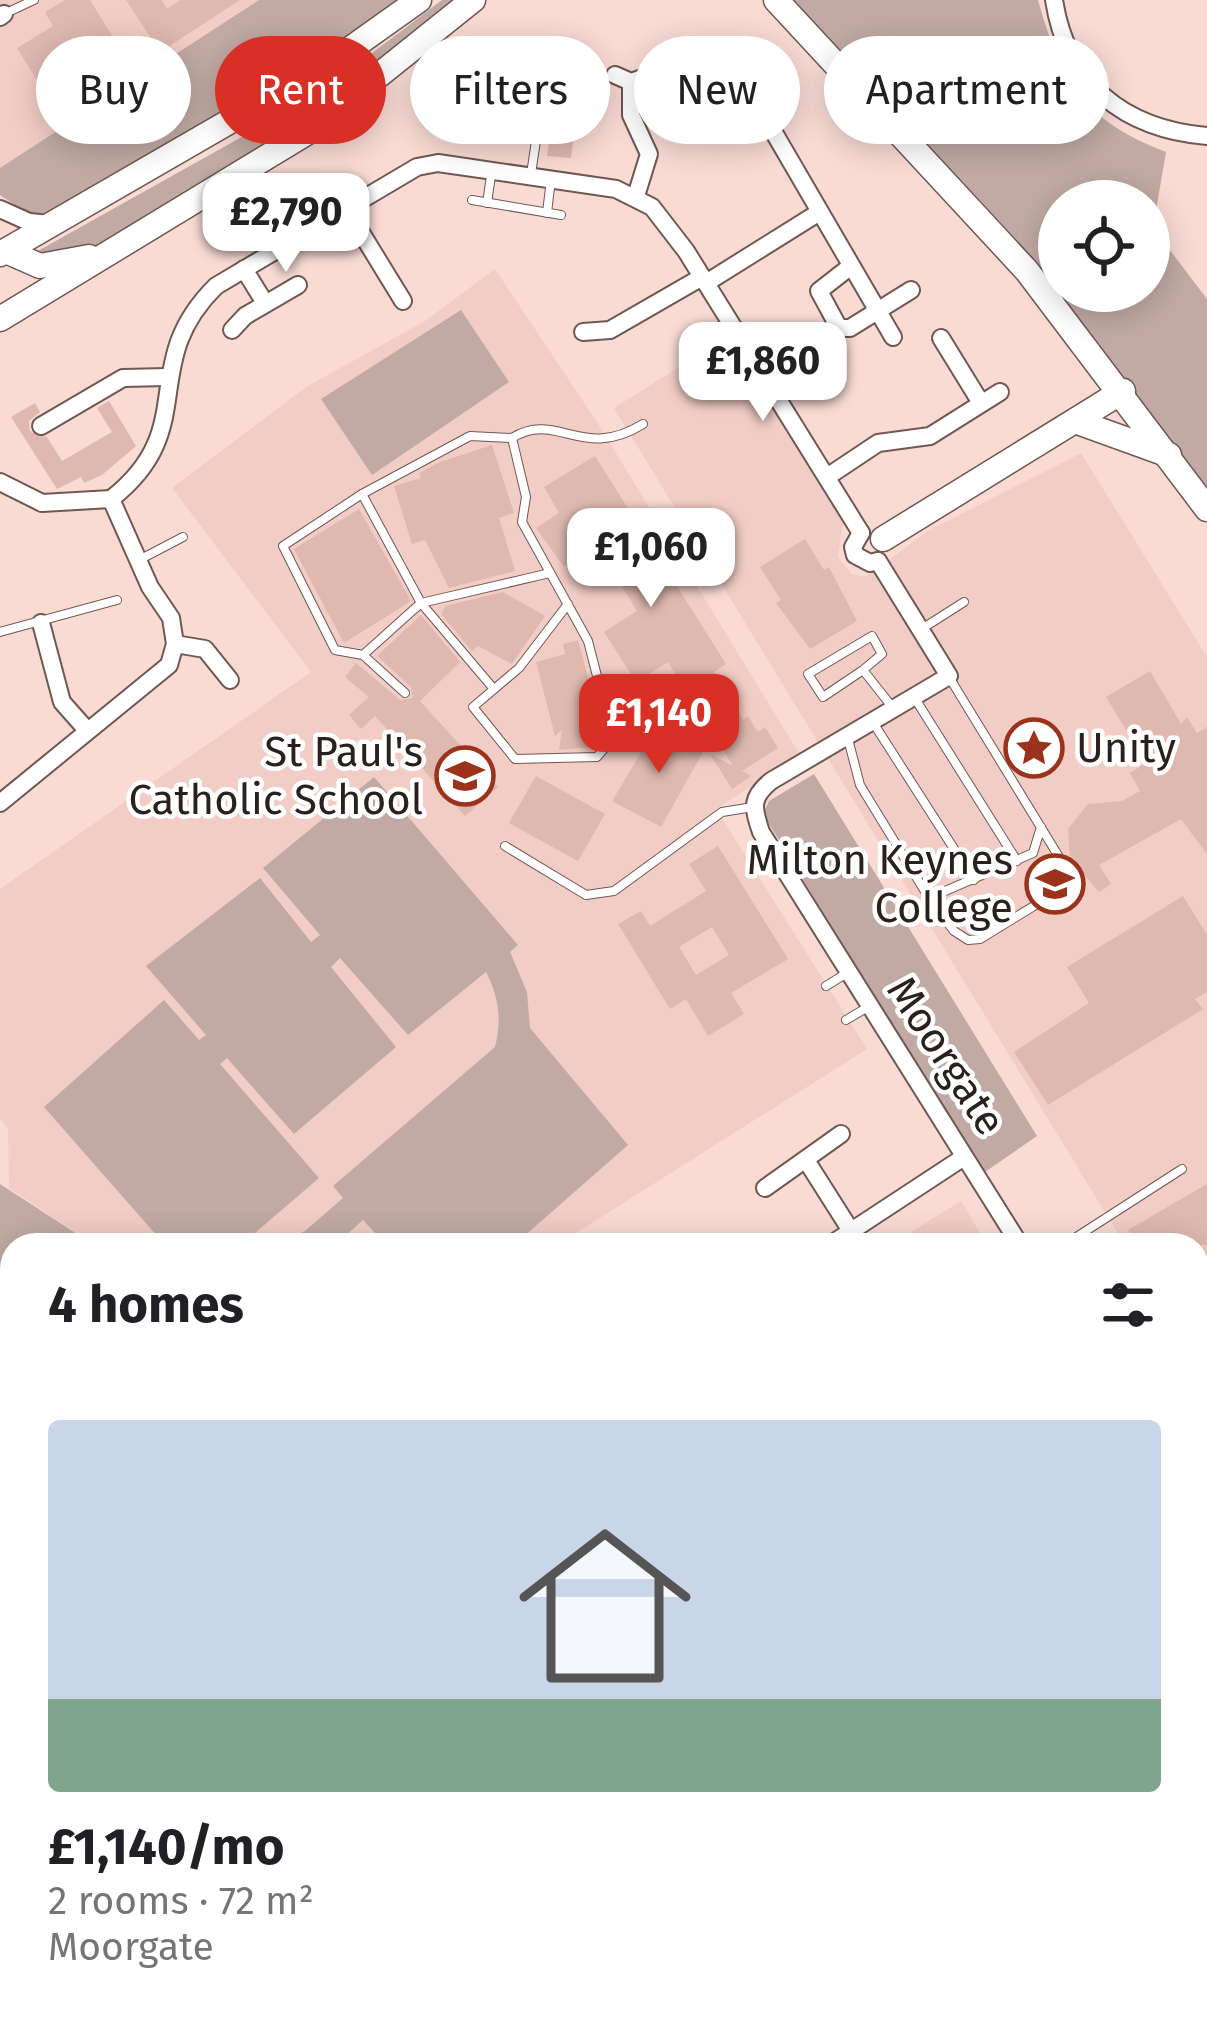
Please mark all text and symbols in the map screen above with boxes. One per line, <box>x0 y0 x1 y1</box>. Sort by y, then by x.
chip: Buy <box>36 36 191 144</box>
chip: Rent <box>215 36 386 144</box>
chip: Filters <box>410 36 610 144</box>
chip: New <box>634 36 800 144</box>
chip: Apartment <box>824 36 1109 144</box>
pin: £2,790 <box>188 173 384 275</box>
map controls <box>1038 180 1170 312</box>
button: locate <box>1038 180 1170 312</box>
text: £2,790 <box>230 189 342 235</box>
pin: £1,860 <box>665 322 861 424</box>
text: £1,860 <box>706 338 820 384</box>
pin: £1,060 <box>553 508 749 610</box>
text: £1,060 <box>594 524 708 570</box>
pin: £1,140 <box>561 674 757 776</box>
text: £1,140 <box>606 690 712 736</box>
place icon: Unity <box>1003 717 1065 779</box>
place label: Unity <box>1076 723 1176 773</box>
place label: St Paul's Catholic School <box>128 727 423 825</box>
school or university icon: St Paul's Catholic School <box>434 745 496 807</box>
place label: Milton Keynes College <box>747 835 1013 933</box>
school or university icon: Milton Keynes College <box>1024 853 1086 915</box>
street label: Moorgate <box>876 967 1016 1145</box>
icon: filters <box>1095 1272 1161 1338</box>
text: 4 homes <box>48 1274 244 1336</box>
icon: home <box>497 1498 713 1714</box>
text: £1,140/mo <box>48 1816 284 1878</box>
text: 2 rooms · 72 m² <box>48 1878 314 1924</box>
text: Moorgate <box>48 1924 214 1970</box>

